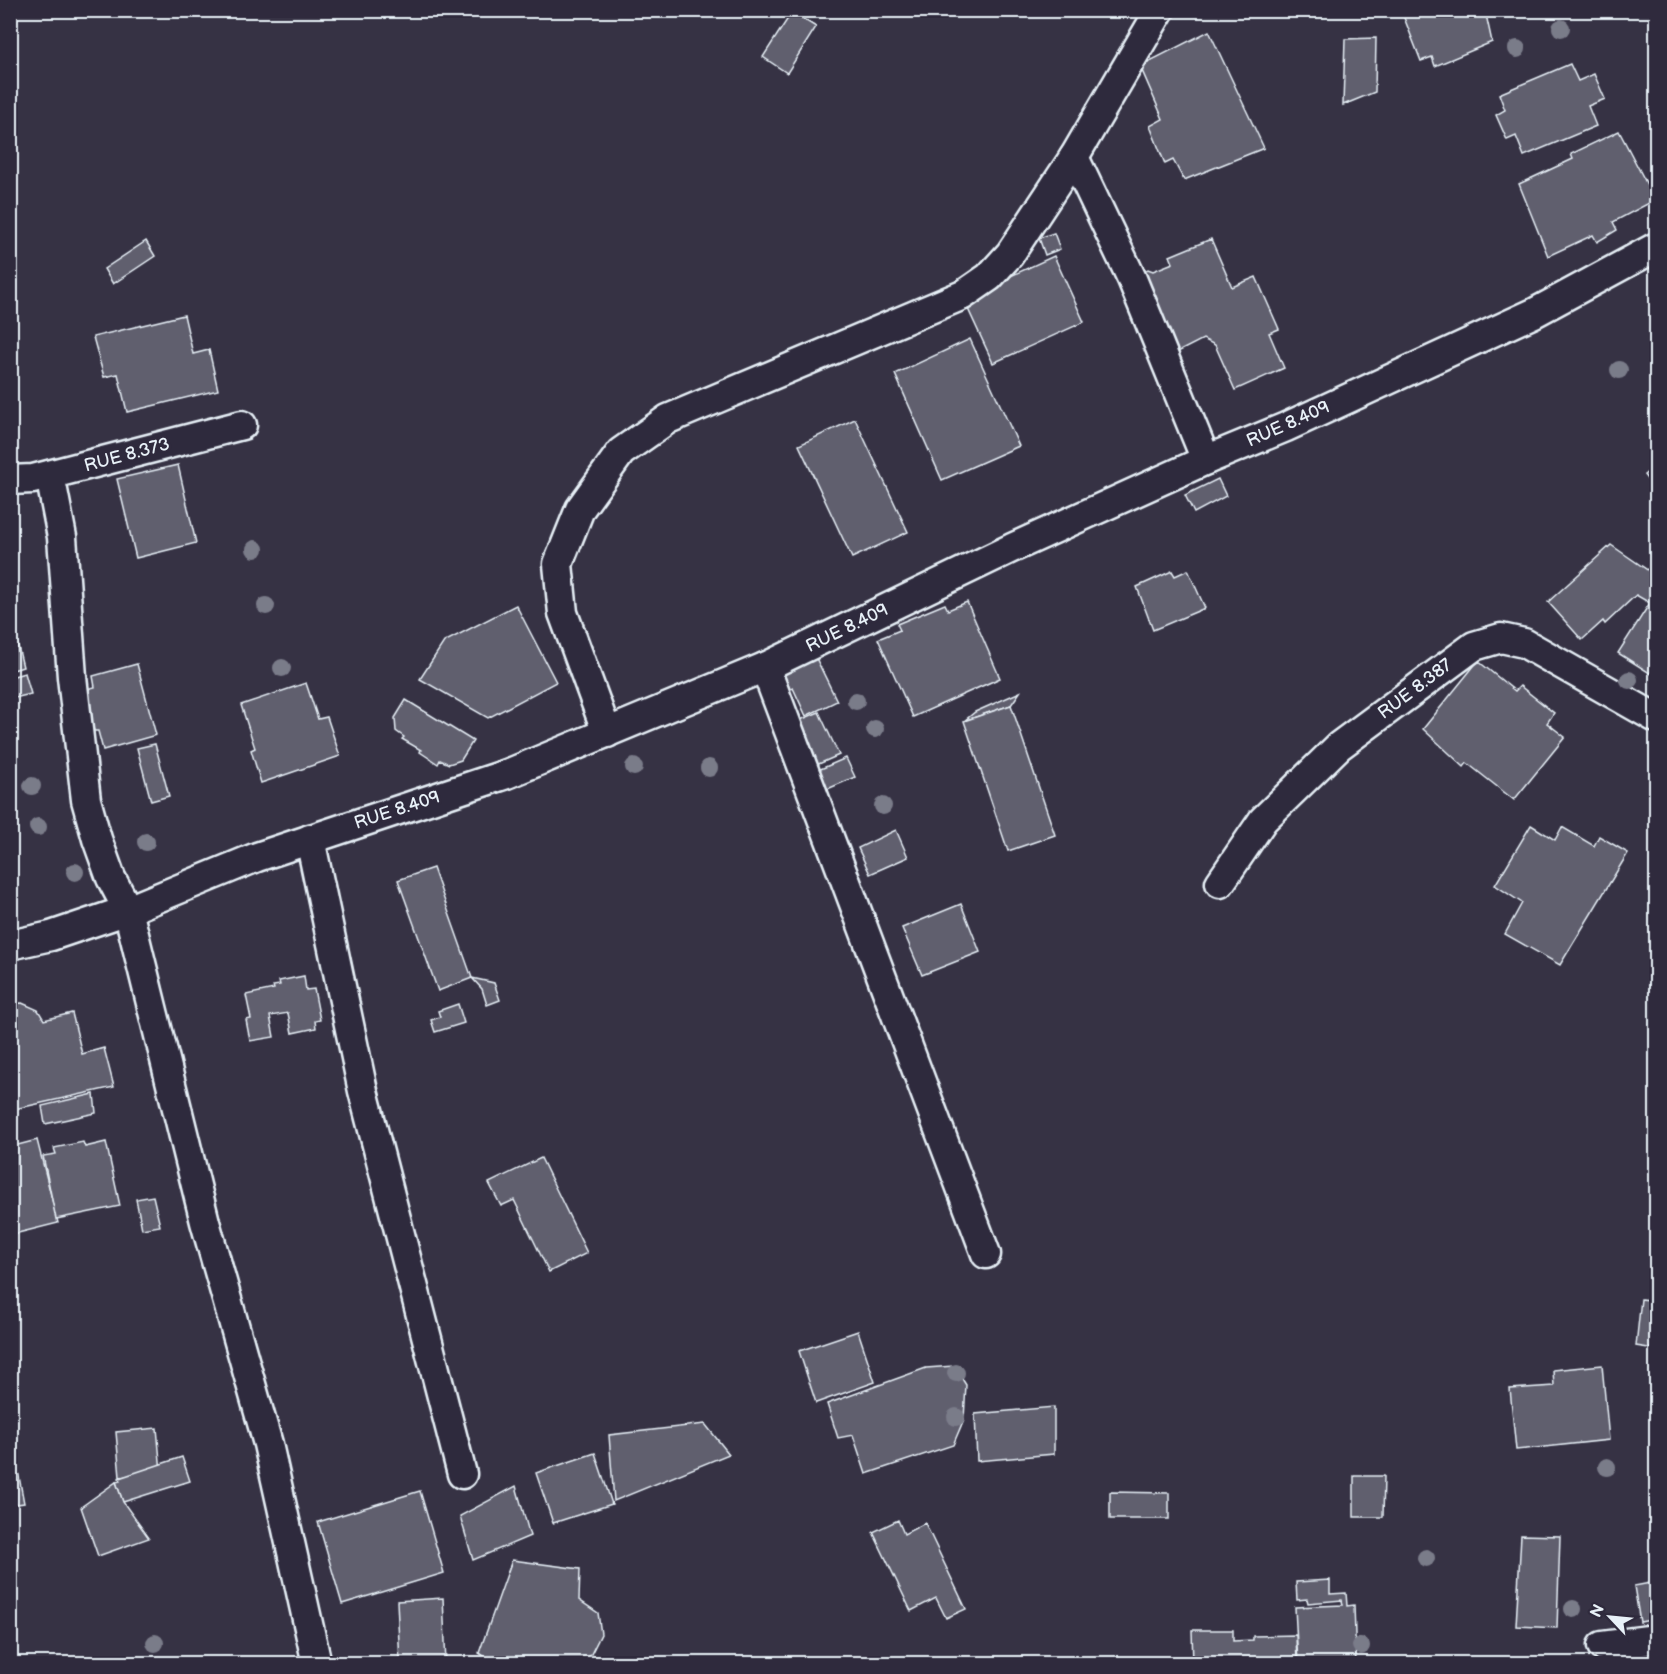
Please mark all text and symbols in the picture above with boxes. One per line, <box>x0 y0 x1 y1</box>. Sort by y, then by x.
street label: RUE 8.409 <box>1243 396 1333 452</box>
street label: RUE 8.373 <box>82 434 172 476</box>
street label: RUE 8.409 <box>803 599 891 657</box>
street label: RUE 8.387 <box>1374 654 1456 724</box>
street label: RUE 8.409 <box>352 786 442 834</box>
north arrow <box>1580 1587 1640 1647</box>
text: N <box>1587 1602 1609 1621</box>

